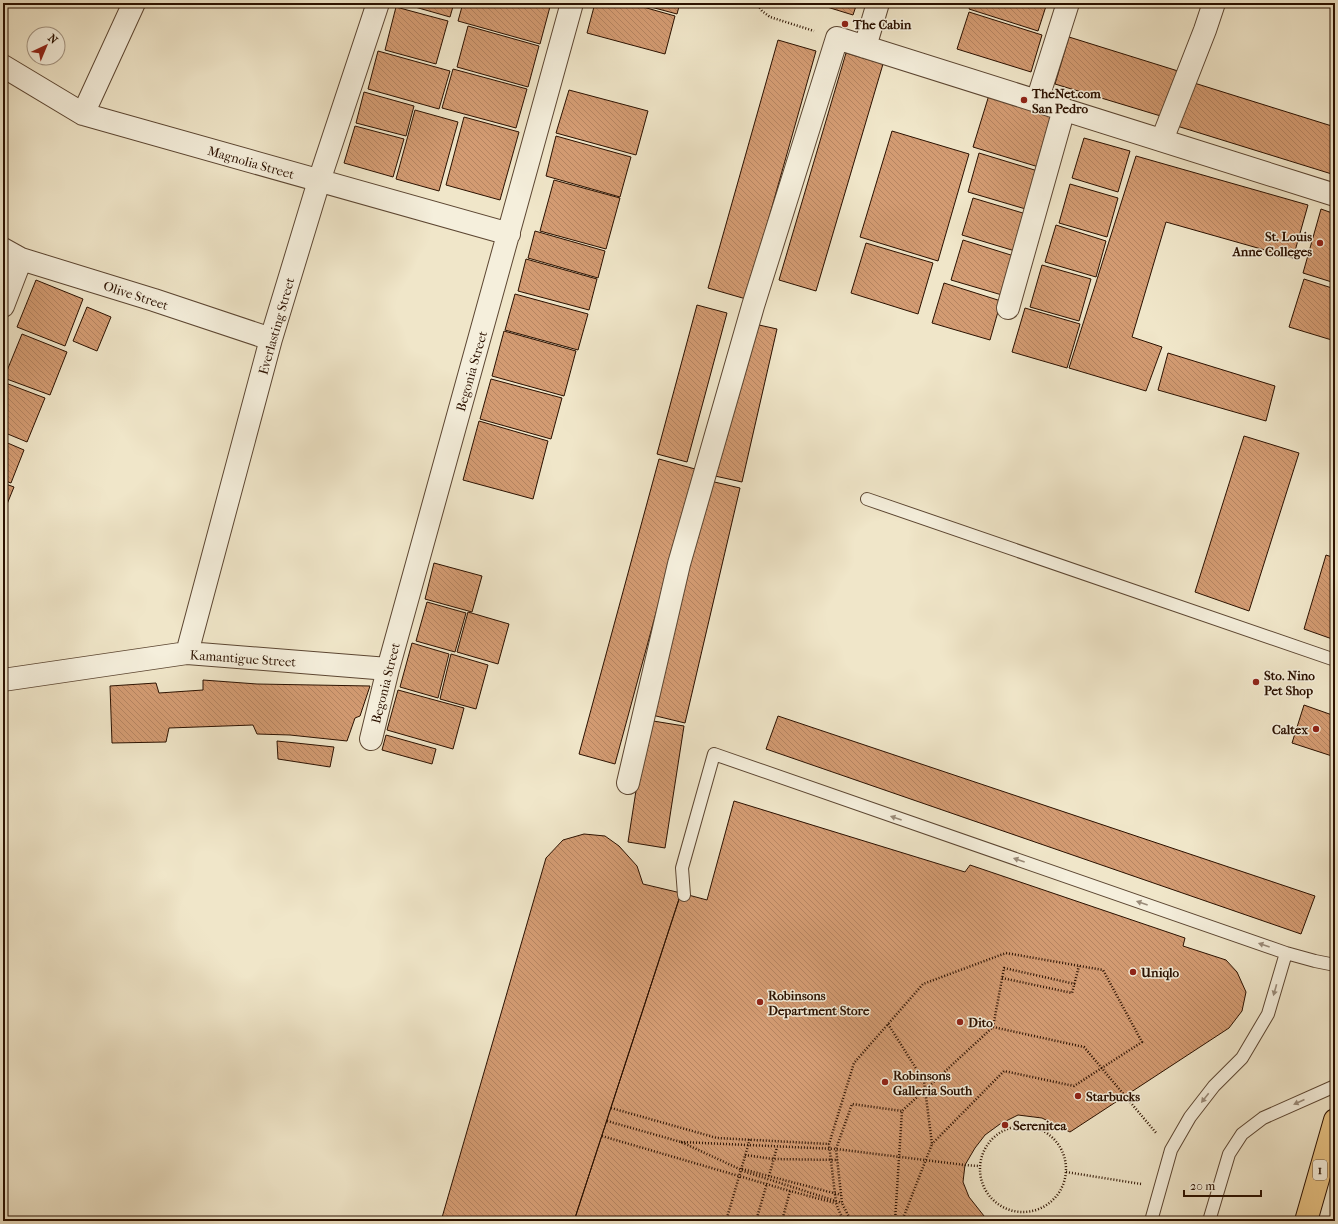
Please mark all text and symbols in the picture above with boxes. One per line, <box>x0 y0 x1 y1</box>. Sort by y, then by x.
place label: The Cabin <box>852 17 912 32</box>
marker: The Cabin <box>840 19 850 29</box>
north arrow <box>26 26 66 66</box>
text: N <box>45 32 61 47</box>
place label: TheNet.com San Pedro <box>1031 86 1101 116</box>
marker: TheNet.com San Pedro <box>1019 95 1029 105</box>
street label: Magnolia Street <box>206 143 296 182</box>
place label: St. Louis Anne Colleges <box>1231 229 1312 260</box>
marker: St. Louis Anne Colleges <box>1315 238 1325 248</box>
street label: Everlasting Street <box>255 276 298 376</box>
street label: Olive Street <box>102 278 171 313</box>
street label: Begonia Street <box>453 329 490 413</box>
street label: Begonia Street <box>368 641 403 725</box>
street label: Kamantigue Street <box>189 647 297 670</box>
place label: Sto. Nino Pet Shop <box>1264 668 1315 699</box>
marker: Sto. Nino Pet Shop <box>1251 677 1261 687</box>
place label: Caltex <box>1272 722 1308 737</box>
marker: Caltex <box>1311 724 1321 734</box>
one-way arrow <box>890 814 902 820</box>
one-way arrow <box>1012 857 1024 863</box>
one-way arrow <box>1135 899 1147 905</box>
one-way arrow <box>1258 942 1270 948</box>
place label: Uniqlo <box>1140 965 1180 981</box>
marker: Uniqlo <box>1128 967 1138 977</box>
one-way arrow <box>1272 985 1278 997</box>
place label: Robinsons Department Store <box>768 988 870 1019</box>
marker: Robinsons Department Store <box>755 997 765 1007</box>
place label: Dito <box>968 1015 993 1030</box>
marker: Dito <box>955 1017 965 1027</box>
place label: Robinsons Galleria South <box>893 1068 973 1098</box>
marker: Robinsons Galleria South <box>880 1077 890 1087</box>
place label: Starbucks <box>1086 1089 1140 1104</box>
marker: Starbucks <box>1073 1091 1083 1101</box>
one-way arrow <box>1201 1092 1210 1103</box>
one-way arrow <box>1294 1099 1305 1105</box>
place label: Serenitea <box>1013 1118 1067 1133</box>
marker: Serenitea <box>1000 1120 1010 1130</box>
road number: 1 <box>1313 1160 1327 1180</box>
scale bar <box>1184 1172 1261 1198</box>
text: 20 m <box>1190 1179 1215 1193</box>

